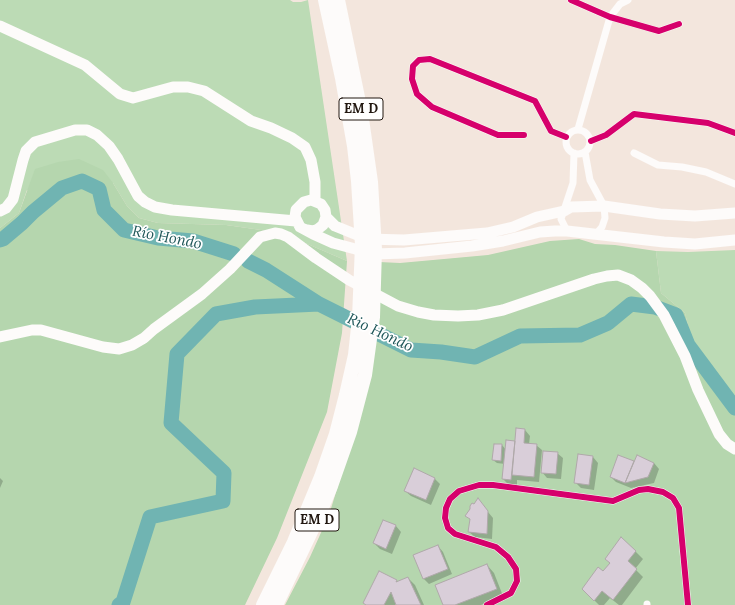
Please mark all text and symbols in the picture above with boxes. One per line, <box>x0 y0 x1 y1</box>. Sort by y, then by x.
road number: EM D <box>339 98 383 120</box>
water label: Río Hondo <box>131 222 203 254</box>
water label: Rio Hondo <box>344 310 416 356</box>
road number: EM D <box>295 509 339 531</box>

